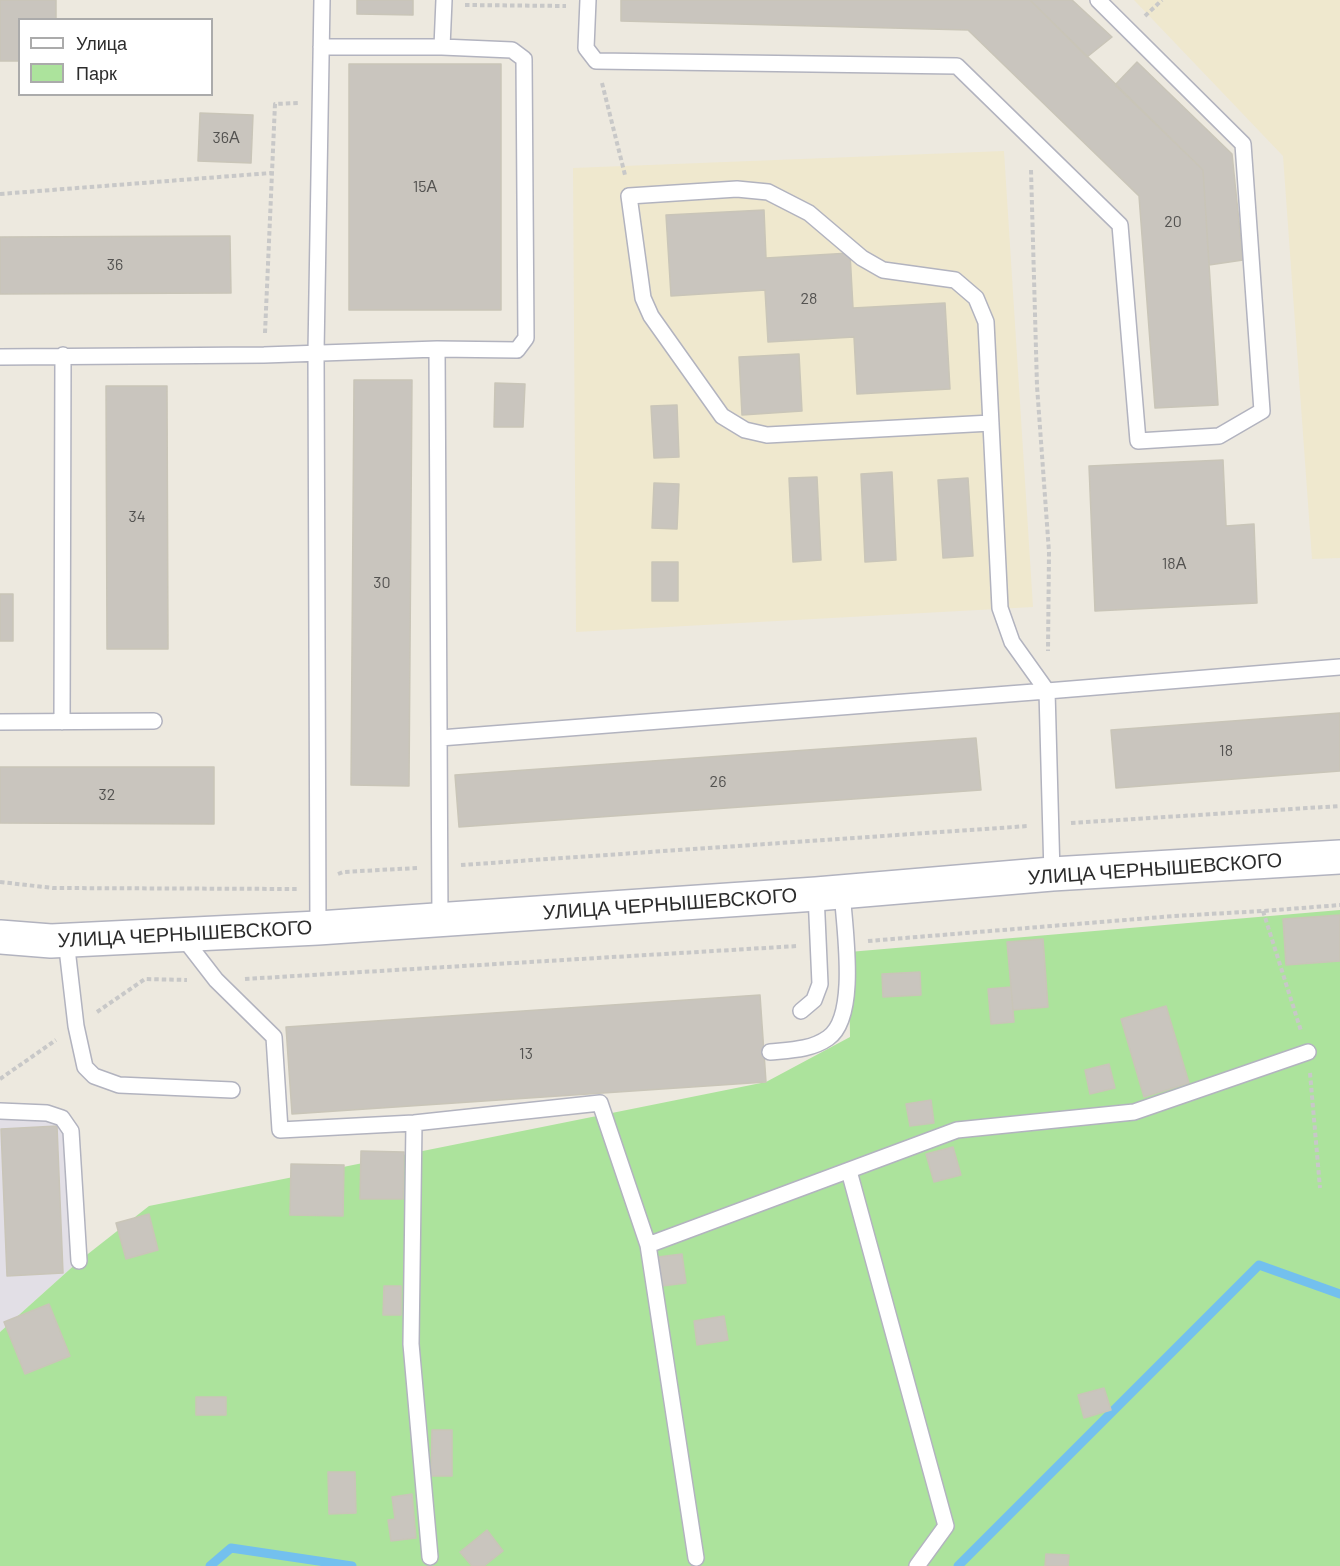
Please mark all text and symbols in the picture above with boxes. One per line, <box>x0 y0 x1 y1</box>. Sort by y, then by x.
legend <box>18 18 213 96</box>
text: Улица <box>76 32 127 54</box>
text: Парк <box>76 62 117 84</box>
house number: 36А <box>212 128 240 148</box>
house number: 15А <box>413 177 437 197</box>
house number: 20 <box>1164 212 1182 232</box>
house number: 36 <box>107 255 123 275</box>
house number: 28 <box>801 289 817 309</box>
house number: 34 <box>128 507 146 527</box>
house number: 18А <box>1162 554 1186 574</box>
house number: 30 <box>373 573 391 593</box>
house number: 18 <box>1219 741 1233 761</box>
house number: 26 <box>710 772 726 792</box>
house number: 32 <box>99 785 115 805</box>
street label: УЛИЦА ЧЕРНЫШЕВСКОГО <box>1027 848 1283 890</box>
street label: УЛИЦА ЧЕРНЫШЕВСКОГО <box>542 883 798 925</box>
street label: УЛИЦА ЧЕРНЫШЕВСКОГО <box>57 915 313 953</box>
house number: 13 <box>519 1044 533 1064</box>

